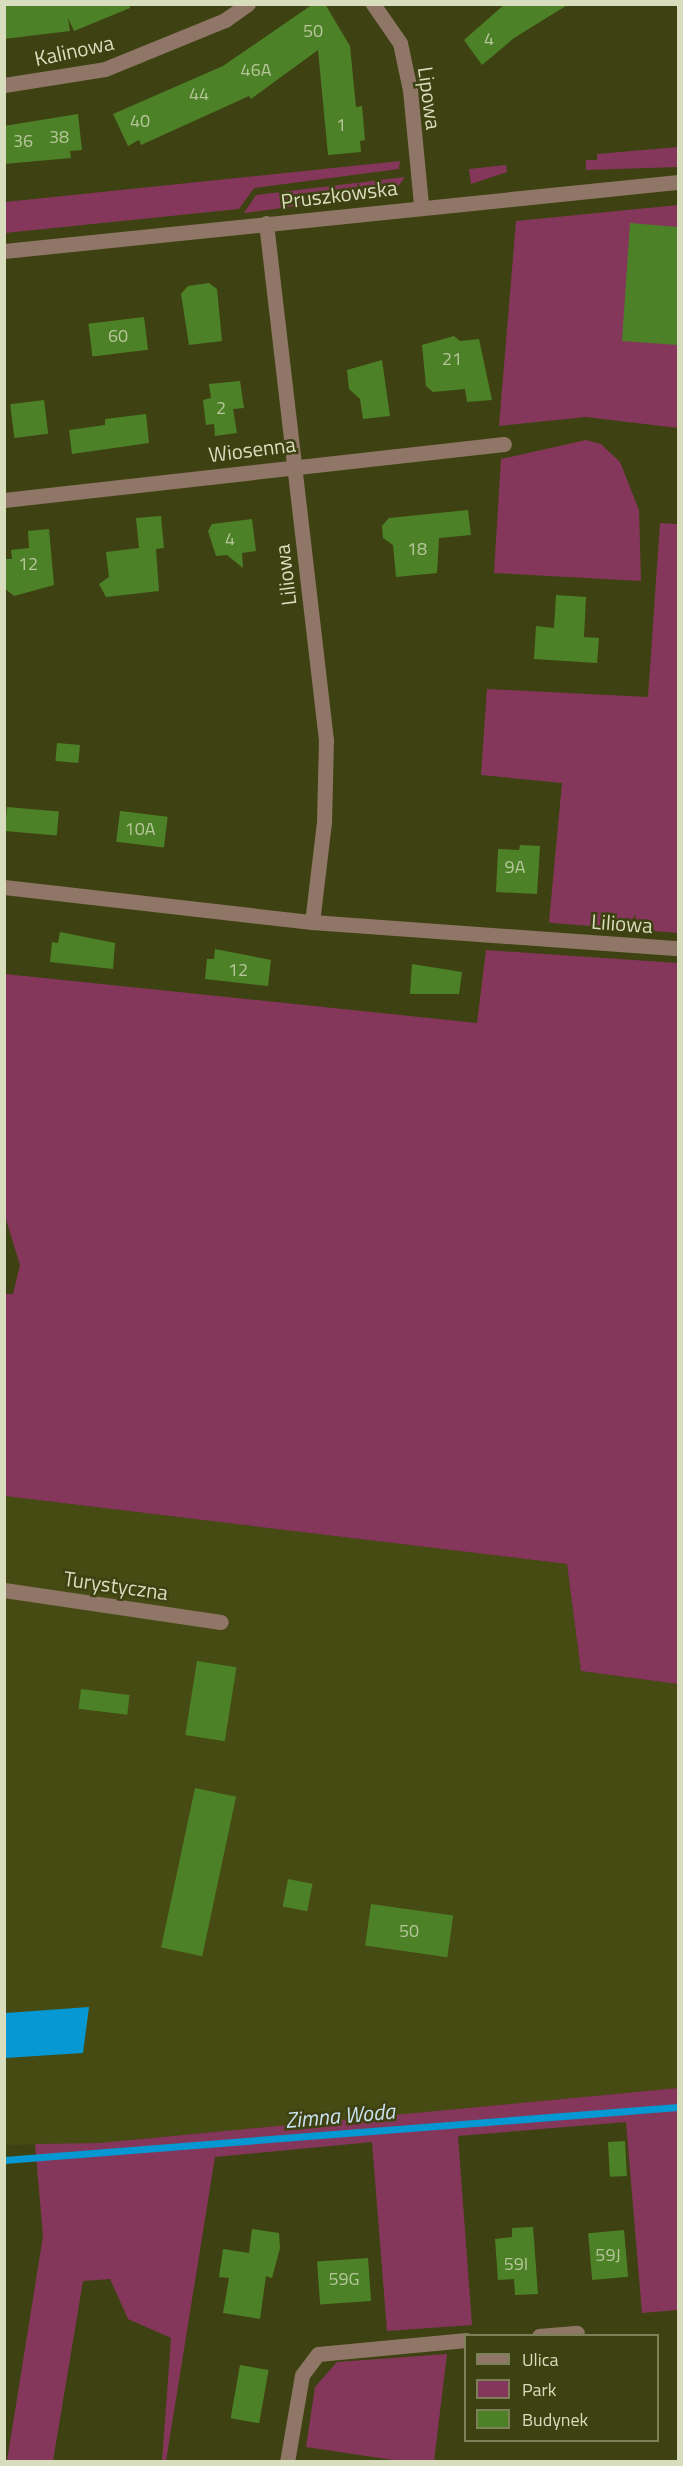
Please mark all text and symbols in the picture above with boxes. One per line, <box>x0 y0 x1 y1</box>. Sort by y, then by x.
house number: 50 <box>303 20 323 42</box>
house number: 4 <box>484 28 494 50</box>
street label: Kalinowa <box>32 29 116 71</box>
house number: 46A <box>241 59 271 81</box>
street label: Lipowa <box>413 65 447 131</box>
house number: 44 <box>189 83 209 105</box>
house number: 40 <box>130 110 150 132</box>
house number: 1 <box>336 114 346 136</box>
house number: 38 <box>49 126 69 148</box>
house number: 36 <box>13 130 33 152</box>
street label: Pruszkowska <box>279 174 399 214</box>
house number: 60 <box>108 325 128 347</box>
house number: 21 <box>442 348 462 370</box>
house number: 2 <box>216 397 226 419</box>
street label: Wiosenna <box>207 431 297 467</box>
house number: 4 <box>225 528 235 550</box>
house number: 18 <box>407 538 427 560</box>
street label: Liliowa <box>269 543 301 607</box>
house number: 12 <box>18 553 38 575</box>
house number: 10A <box>125 818 155 840</box>
house number: 9A <box>505 856 525 878</box>
street label: Liliowa <box>590 908 654 938</box>
house number: 12 <box>228 959 248 981</box>
street label: Turystyczna <box>62 1565 170 1605</box>
house number: 50 <box>399 1920 419 1942</box>
water label: Zimna Woda <box>284 2098 396 2134</box>
house number: 59J <box>595 2244 621 2266</box>
house number: 59I <box>504 2253 528 2275</box>
house number: 59G <box>328 2268 360 2290</box>
legend <box>464 2334 659 2442</box>
text: Ulica <box>522 2346 559 2373</box>
text: Park <box>522 2376 556 2403</box>
text: Budynek <box>522 2406 588 2433</box>

